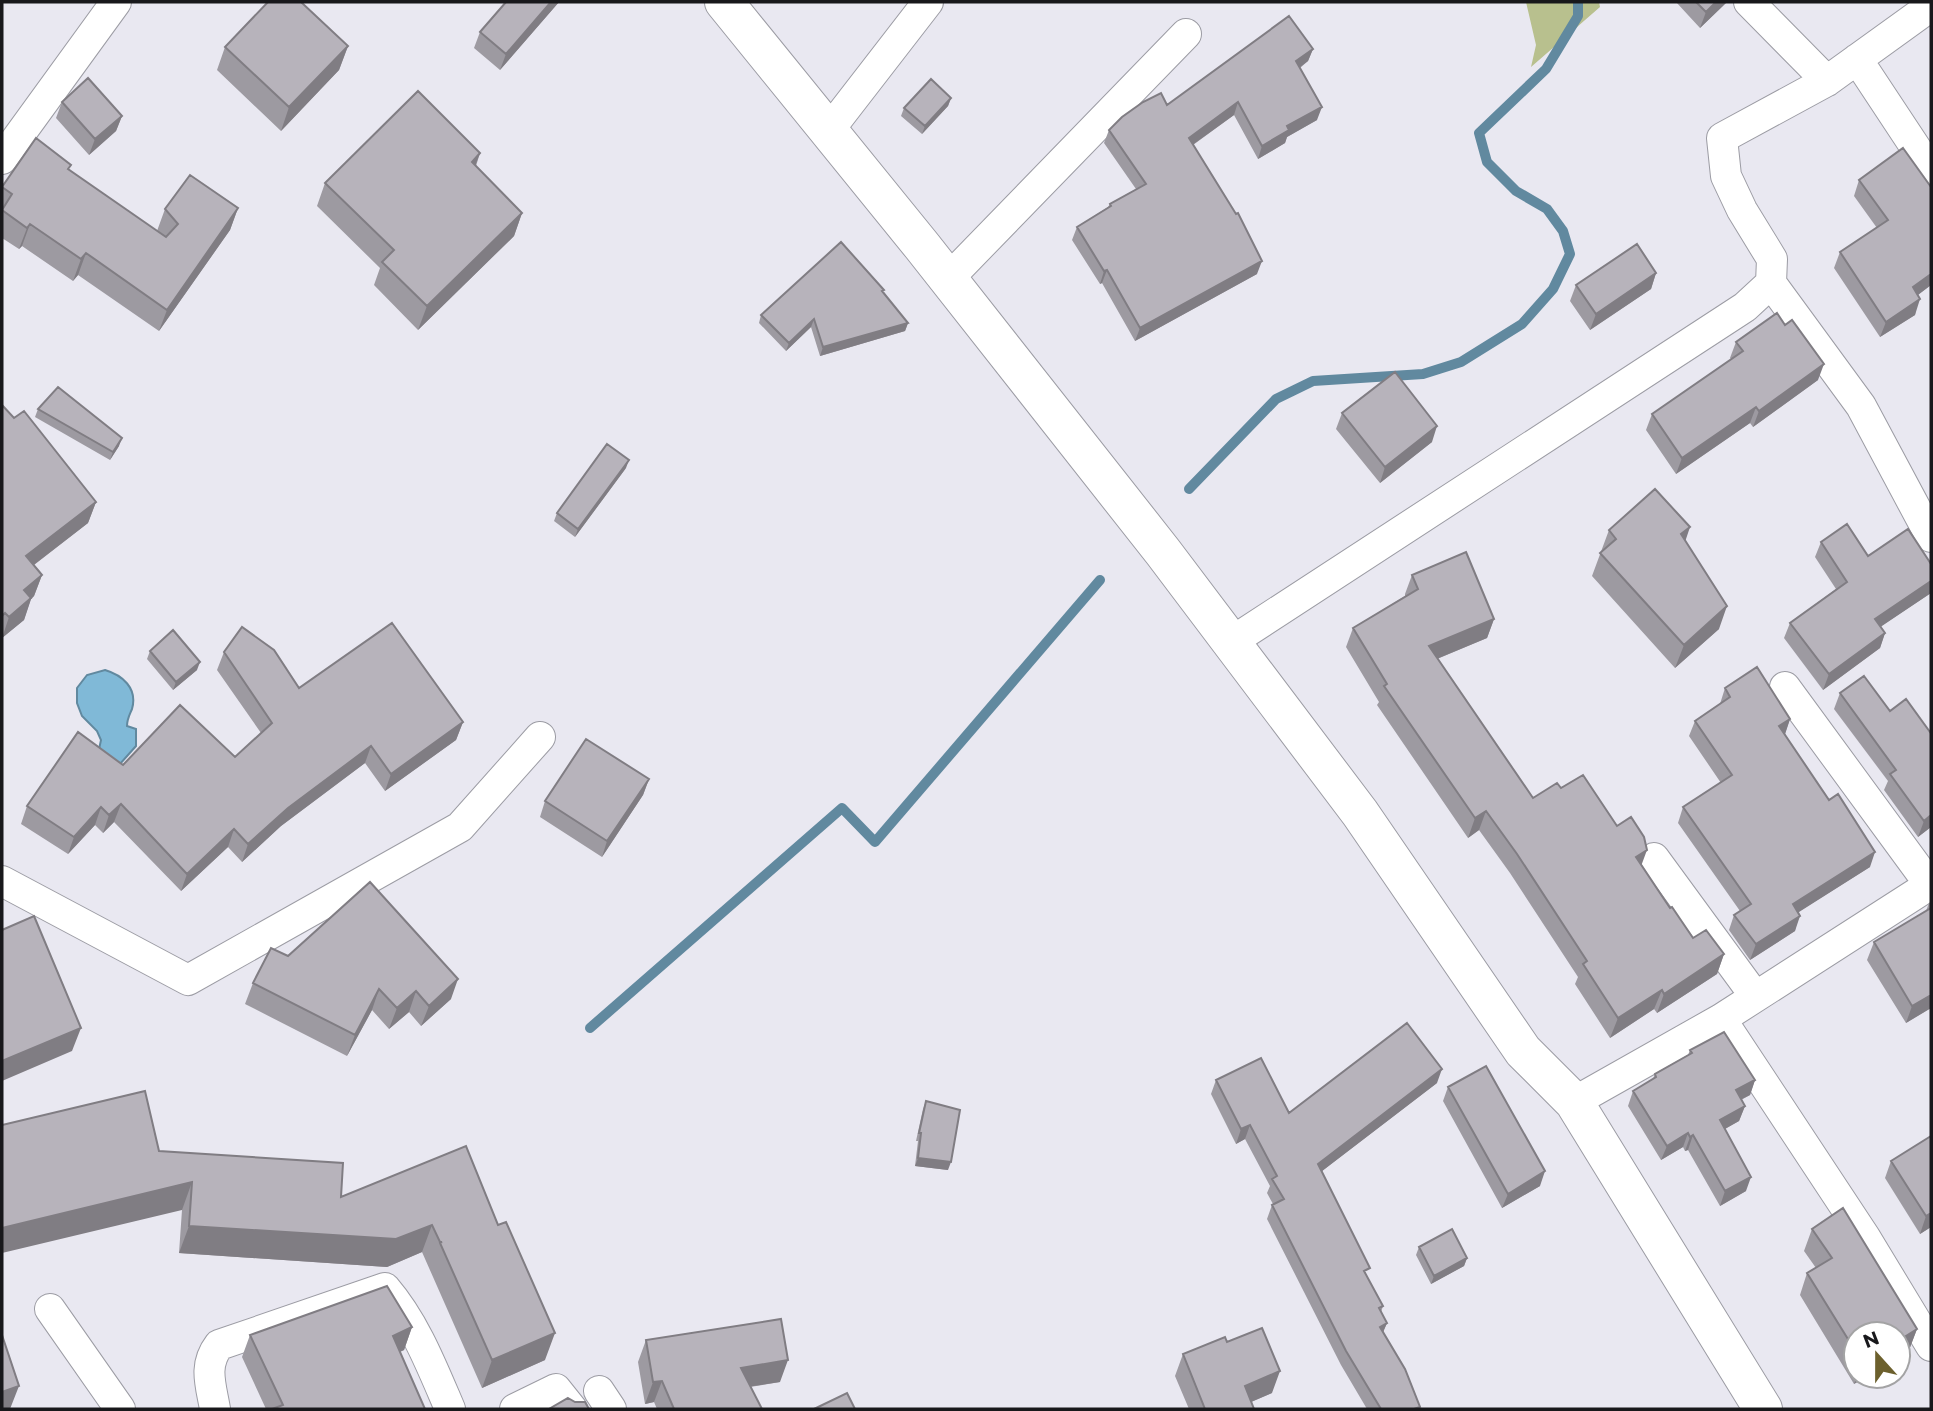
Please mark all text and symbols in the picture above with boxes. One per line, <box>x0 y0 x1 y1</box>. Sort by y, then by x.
north arrow <box>1842 1320 1912 1390</box>
text: N <box>1860 1326 1882 1353</box>

